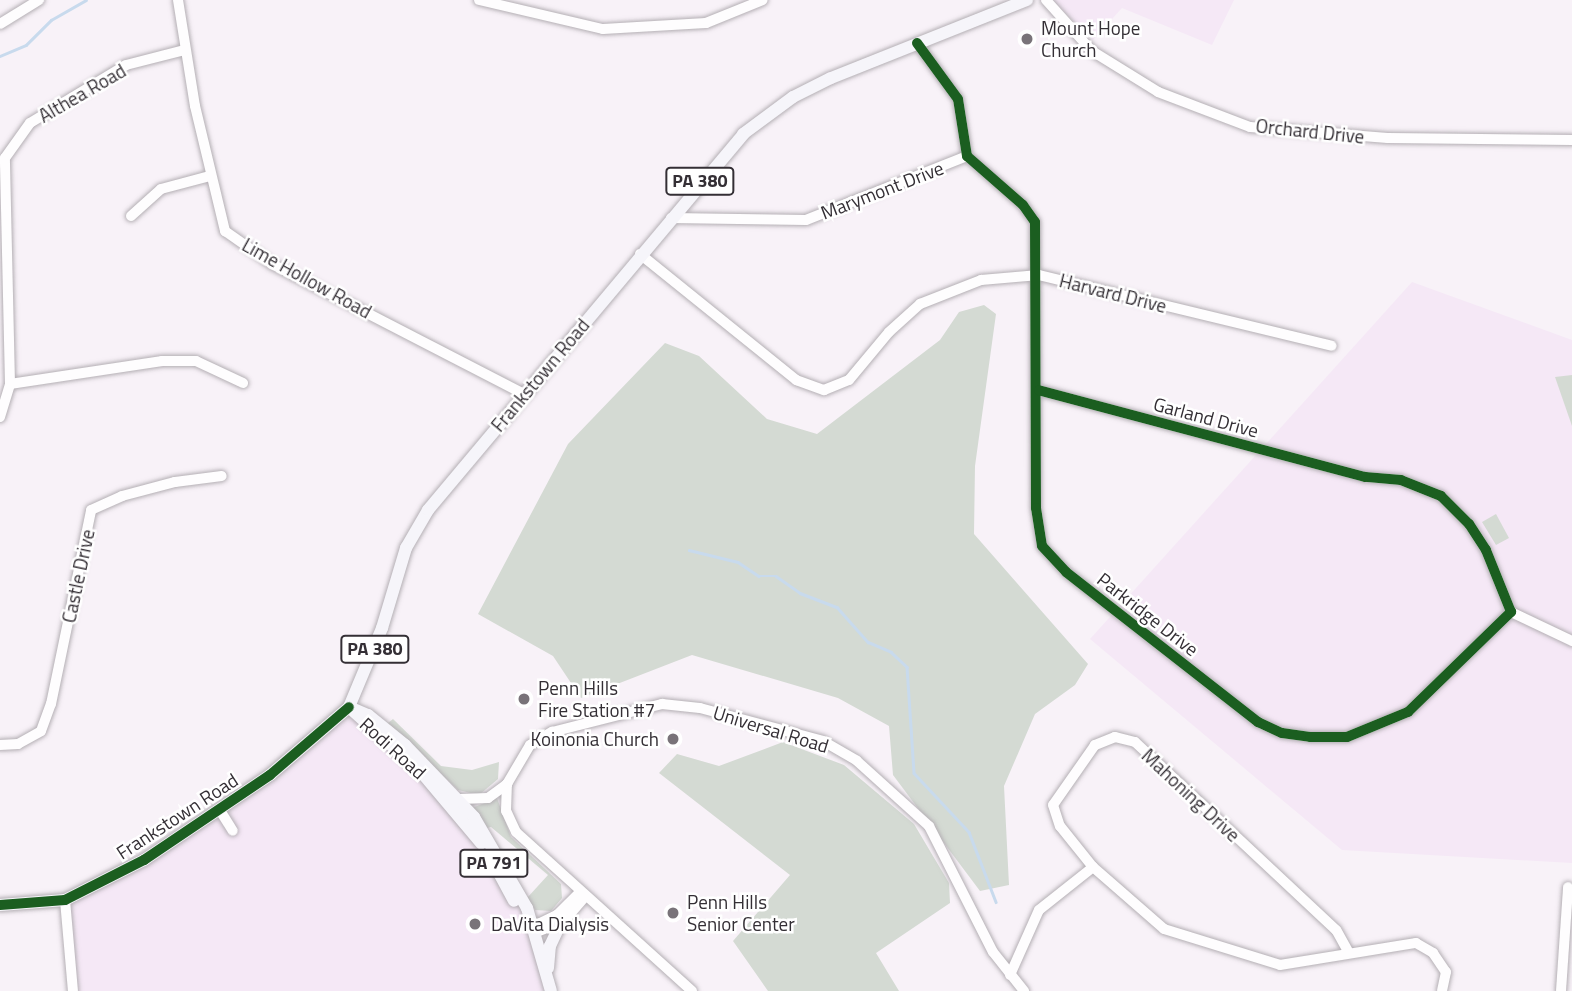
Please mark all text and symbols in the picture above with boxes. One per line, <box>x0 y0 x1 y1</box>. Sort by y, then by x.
place label: Mount Hope Church <box>1041 17 1140 61</box>
marker: Mount Hope Church <box>1019 31 1035 47</box>
street label: Althea Road <box>34 59 130 127</box>
street label: Orchard Drive <box>1255 114 1365 148</box>
street label: Marymont Drive <box>817 156 947 224</box>
road number: PA 380 <box>665 166 735 196</box>
street label: Lime Hollow Road <box>238 233 376 323</box>
street label: Harvard Drive <box>1057 269 1169 317</box>
street label: Frankstown Road <box>486 314 594 436</box>
street label: Garland Drive <box>1151 392 1261 442</box>
street label: Castle Drive <box>57 527 99 625</box>
street label: Parkridge Drive <box>1093 567 1203 661</box>
road number: PA 380 <box>340 634 410 664</box>
place label: Penn Hills Fire Station #7 <box>538 677 655 721</box>
marker: Penn Hills Fire Station #7 <box>516 691 532 707</box>
street label: Universal Road <box>710 701 832 757</box>
street label: Rodi Road <box>355 712 431 784</box>
place label: Koinonia Church <box>530 728 659 750</box>
marker: Koinonia Church <box>665 731 681 747</box>
street label: Mahoning Drive <box>1137 744 1245 846</box>
street label: Frankstown Road <box>112 768 242 864</box>
road number: PA 791 <box>459 848 529 878</box>
place label: Penn Hills Senior Center <box>687 891 795 935</box>
marker: Penn Hills Senior Center <box>665 905 681 921</box>
place label: DaVita Dialysis <box>491 913 609 935</box>
marker: DaVita Dialysis <box>465 914 485 934</box>

